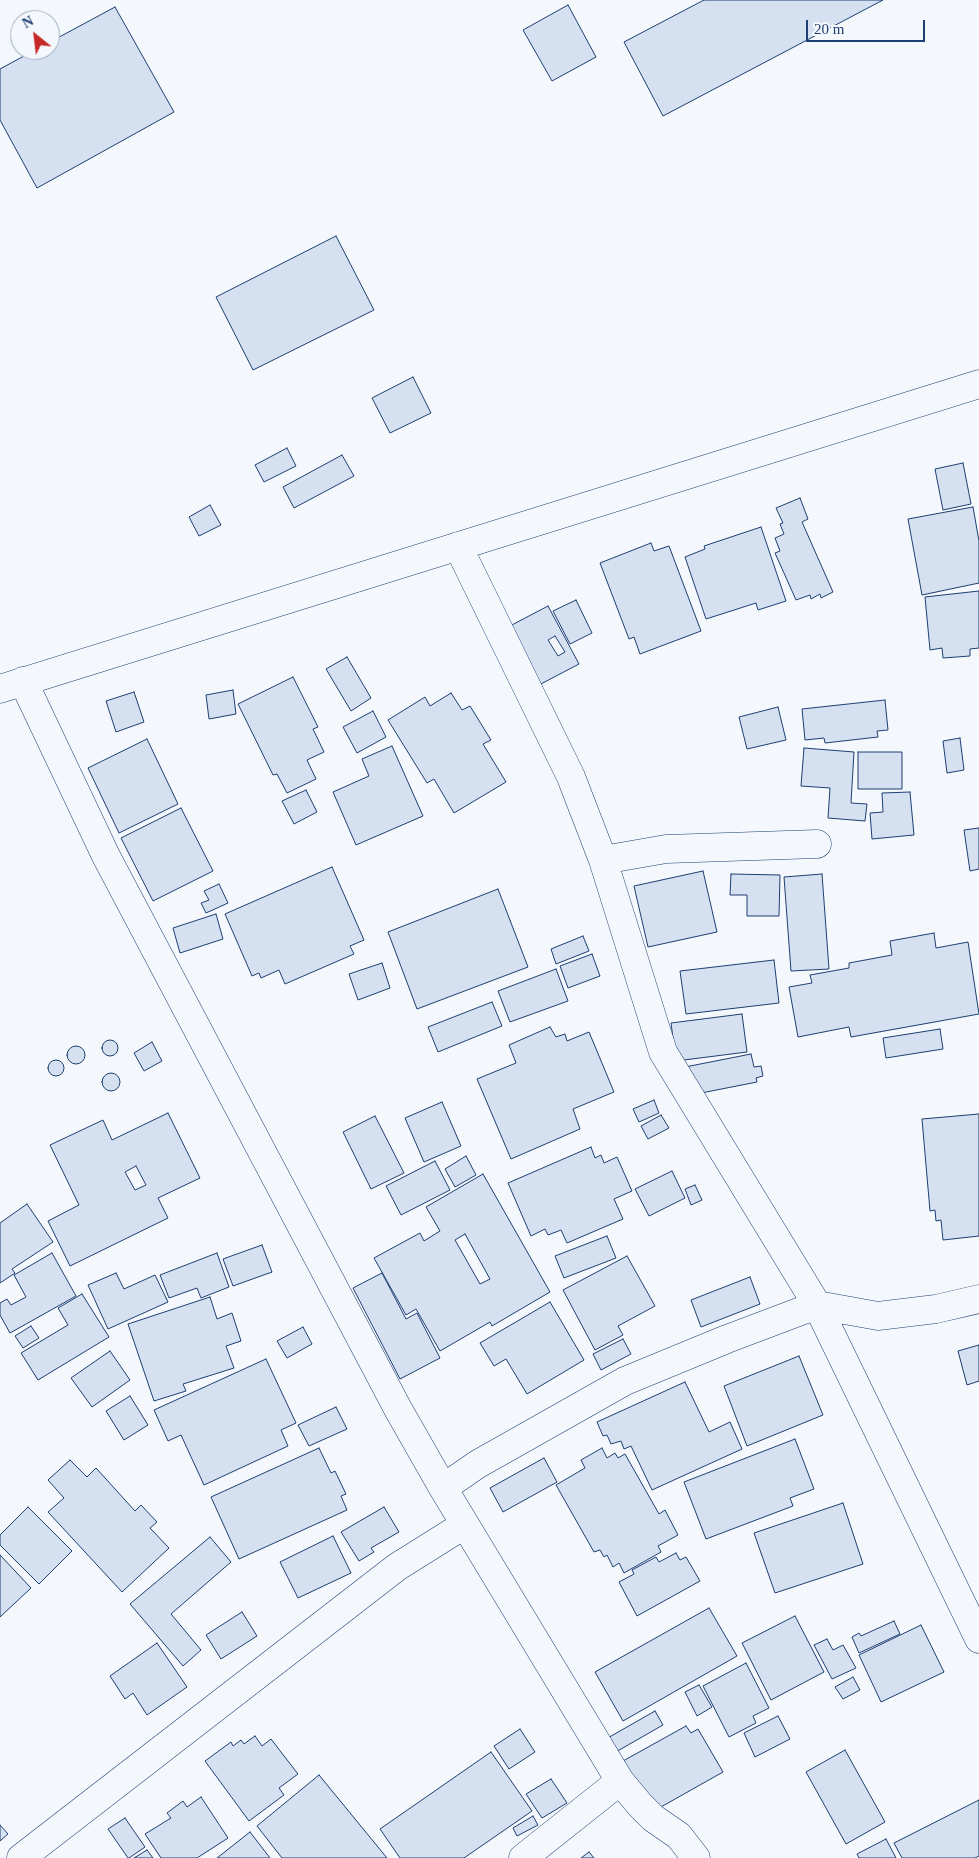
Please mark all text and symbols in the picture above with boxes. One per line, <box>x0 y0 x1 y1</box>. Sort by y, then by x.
north arrow <box>10 10 60 60</box>
scale bar <box>809 10 928 42</box>
text: N <box>20 13 36 31</box>
text: 20 m <box>814 21 844 37</box>

